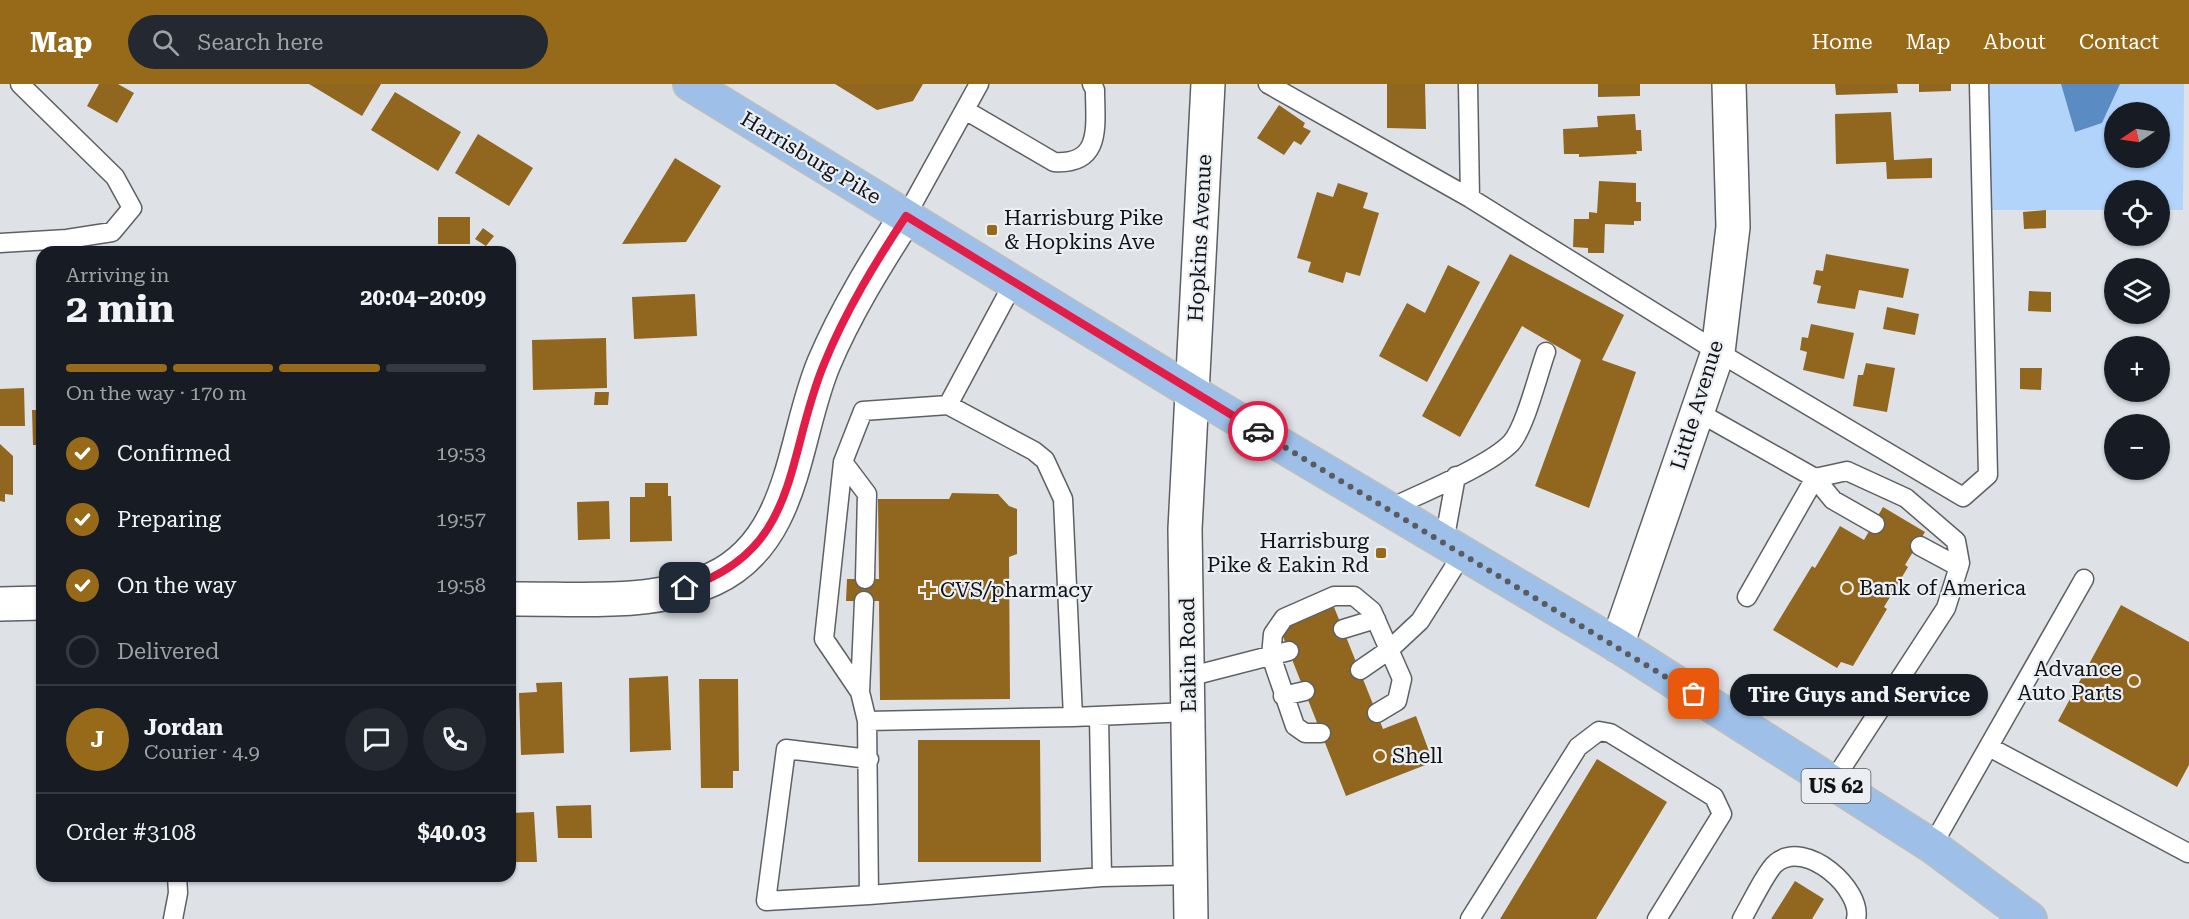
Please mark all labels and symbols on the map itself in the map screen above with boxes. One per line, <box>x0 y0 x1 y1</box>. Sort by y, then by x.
north arrow <box>2104 102 2170 168</box>
street label: Harrisburg Pike <box>737 107 885 209</box>
street label: Hopkins Avenue <box>1184 153 1216 323</box>
place label: Harrisburg Pike & Hopkins Ave <box>1004 206 1163 254</box>
marker: Harrisburg Pike & Hopkins Ave <box>985 223 999 237</box>
street label: Little Avenue <box>1666 337 1728 473</box>
courier <box>1228 401 1288 461</box>
place label: Harrisburg Pike & Eakin Rd <box>1207 529 1370 577</box>
marker: Harrisburg Pike & Eakin Rd <box>1374 546 1388 560</box>
pin <box>659 562 710 613</box>
place label: Bank of America <box>1859 576 2027 600</box>
place label: CVS/pharmacy <box>940 578 1093 602</box>
marker: Bank of America <box>1840 581 1854 595</box>
marker: CVS/pharmacy <box>921 583 935 597</box>
street label: Eakin Road <box>1175 597 1201 713</box>
place label: Advance Auto Parts <box>2018 657 2122 705</box>
pin <box>1668 668 1719 719</box>
callout: Tire Guys and Service <box>1730 673 1988 715</box>
marker: Advance Auto Parts <box>2127 674 2141 688</box>
place label: Shell <box>1392 744 1443 768</box>
marker: Shell <box>1373 749 1387 763</box>
road number: US 62 <box>1802 769 1870 803</box>

